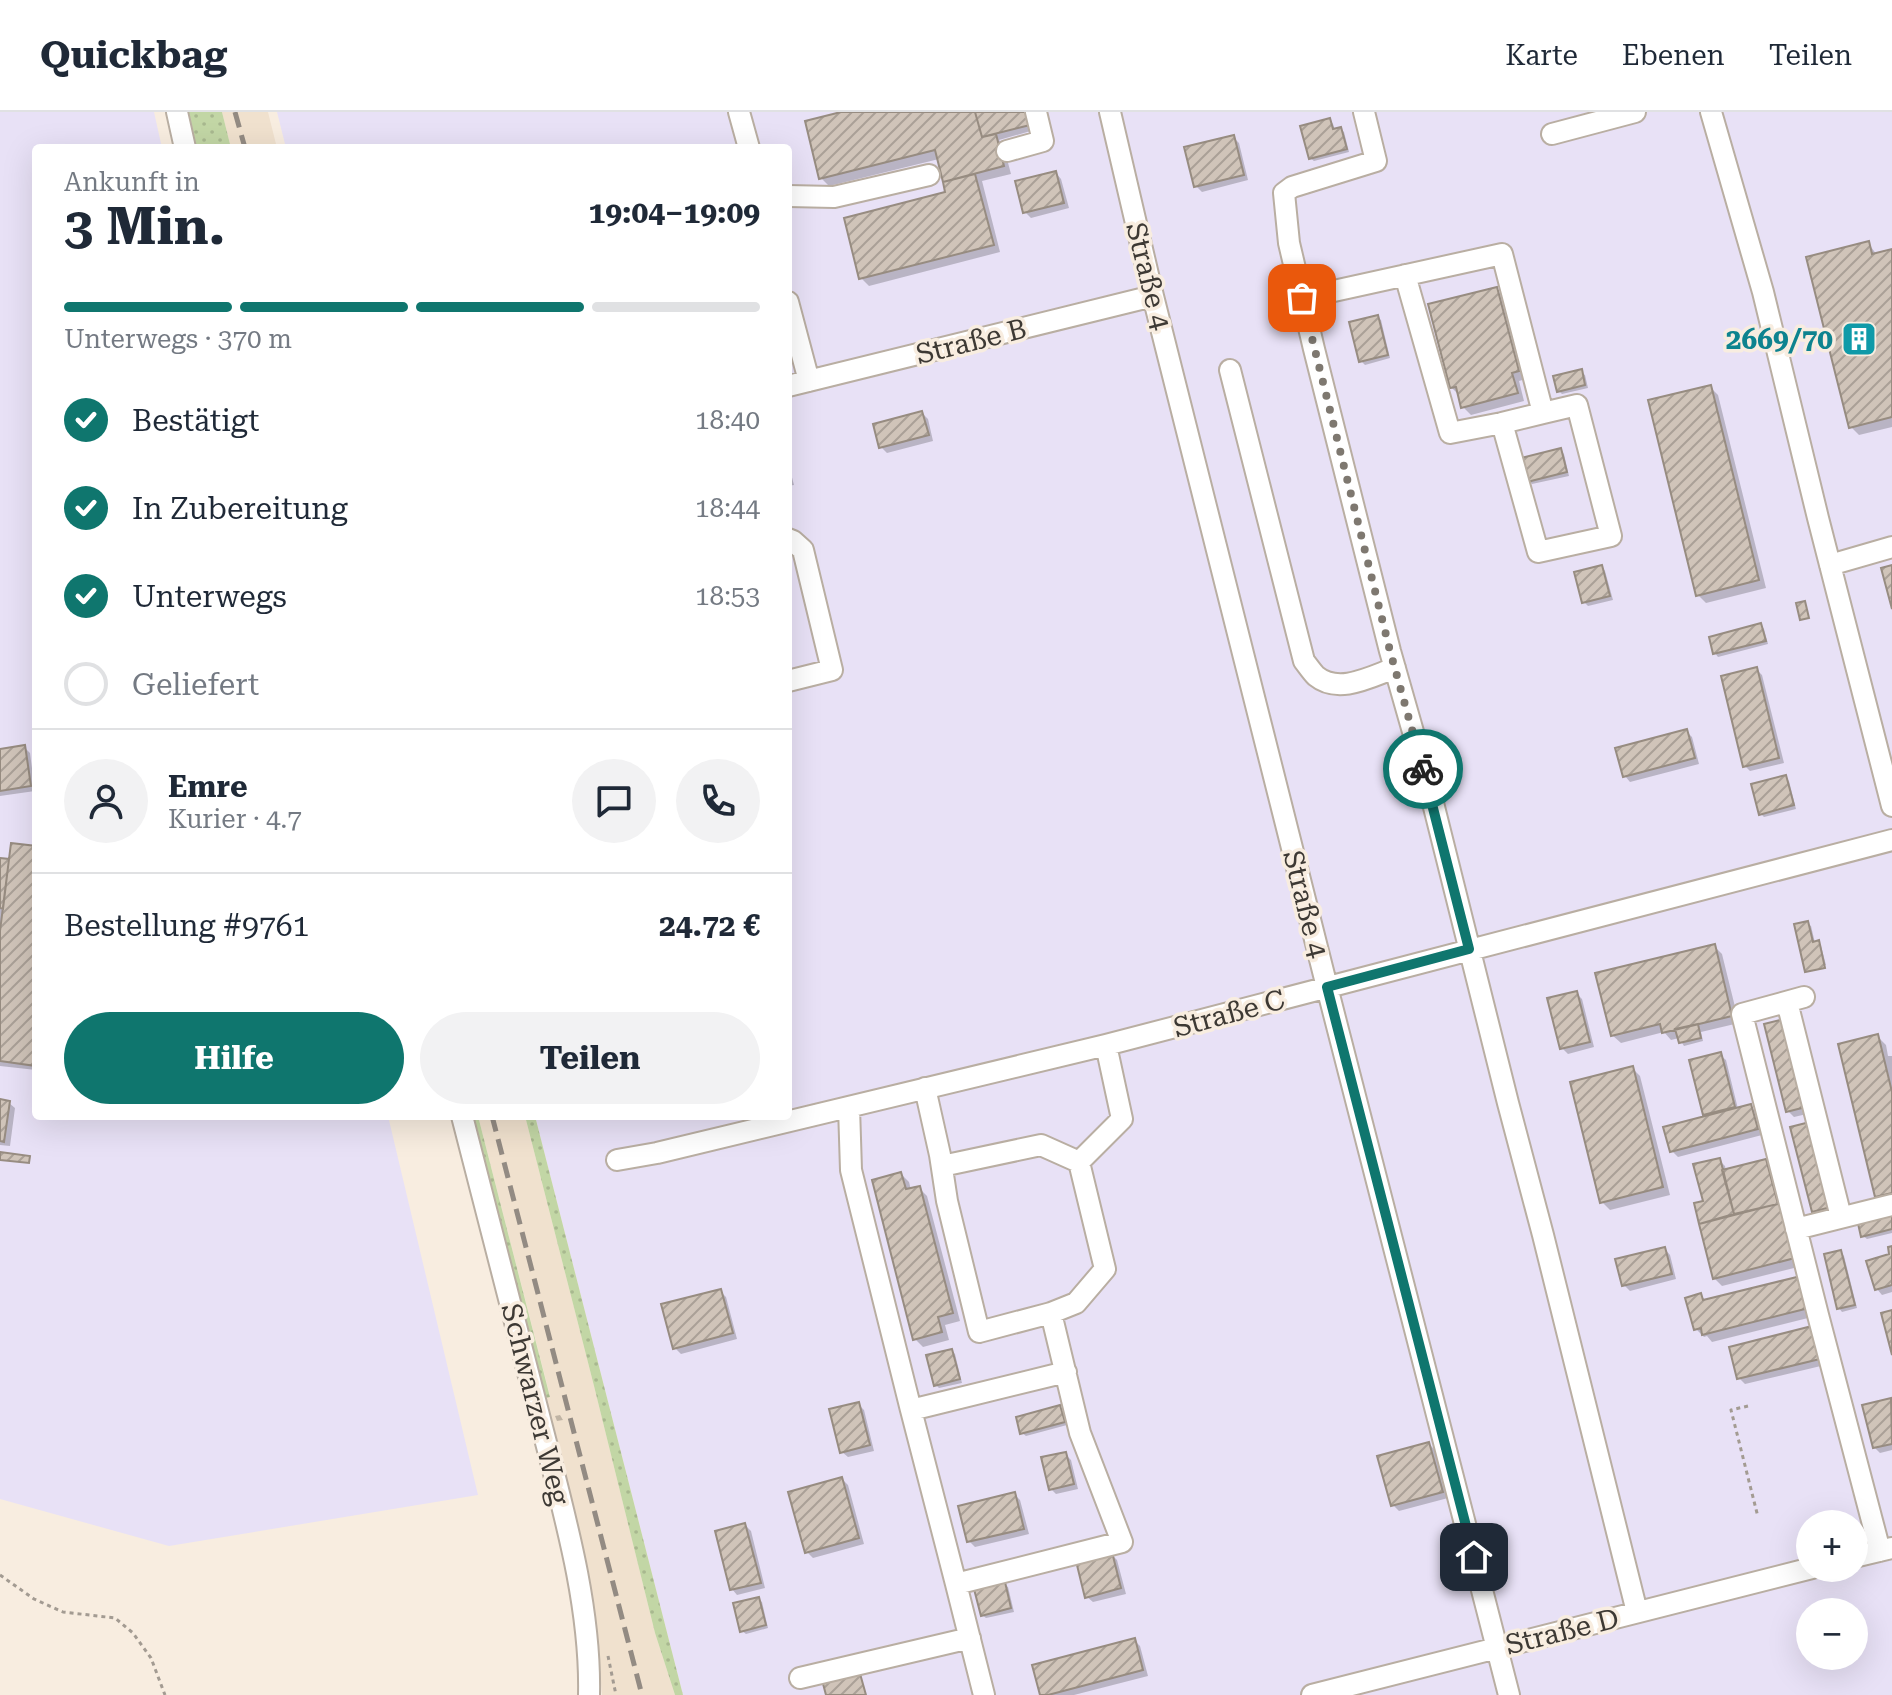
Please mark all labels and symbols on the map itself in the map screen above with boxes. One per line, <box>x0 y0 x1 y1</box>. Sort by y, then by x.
street label: Straße 4 <box>1119 219 1178 334</box>
pin <box>1268 264 1336 332</box>
street label: Straße B <box>912 312 1030 371</box>
building icon: 2669/70 <box>1840 320 1878 358</box>
place label: 2669/70 <box>1726 323 1833 356</box>
courier <box>1383 729 1463 809</box>
street label: Straße 4 <box>1276 847 1335 962</box>
street label: Straße C <box>1170 983 1289 1044</box>
street label: Schwarzer Weg <box>495 1300 576 1508</box>
pin <box>1440 1523 1508 1591</box>
street label: Straße D <box>1502 1601 1622 1661</box>

